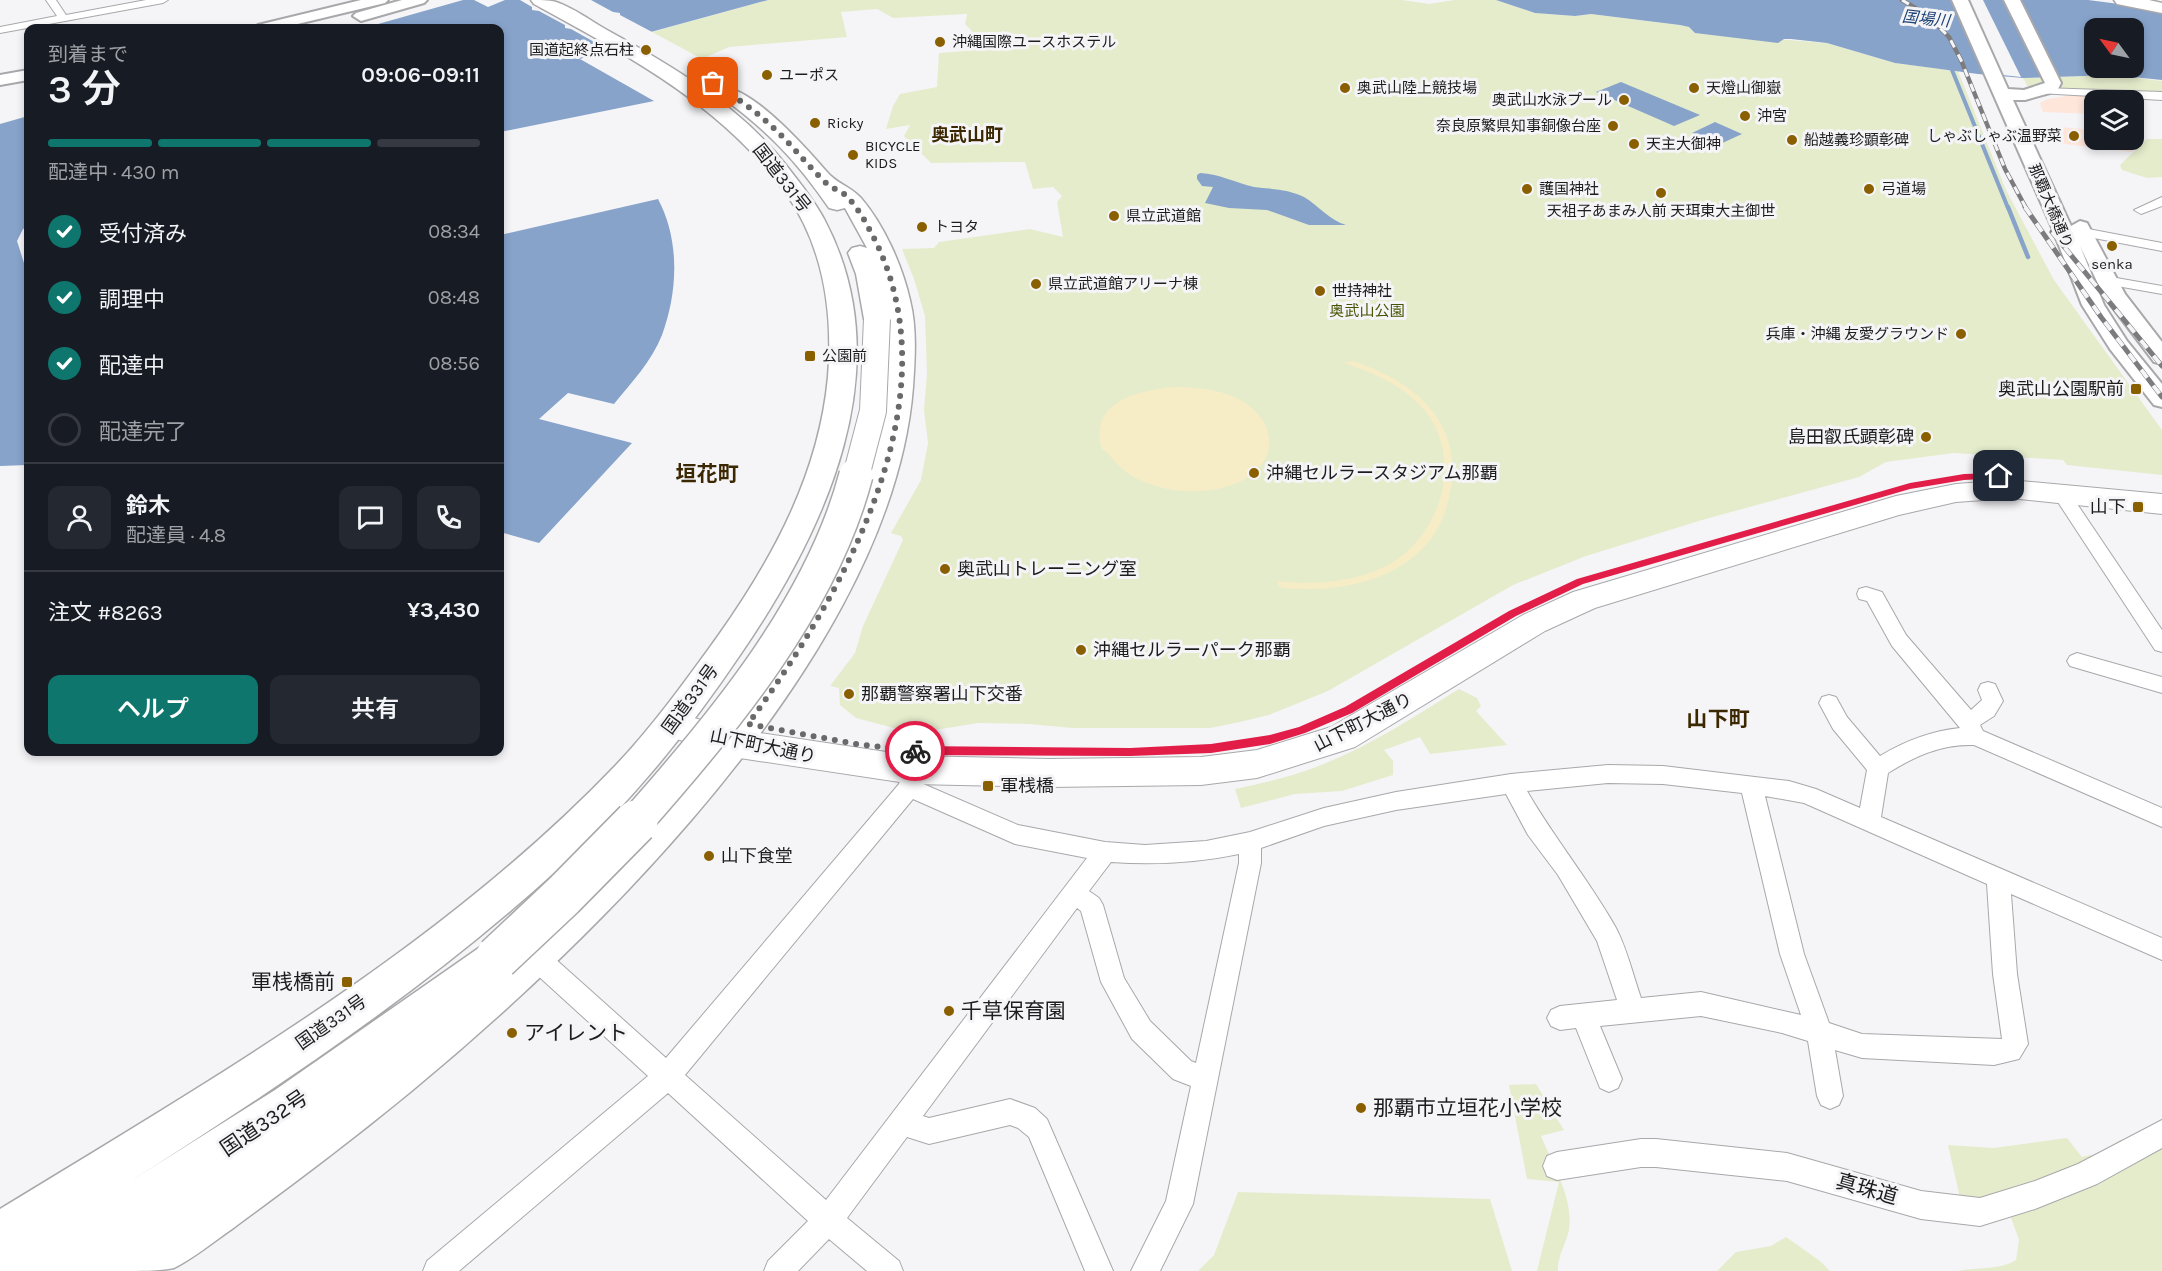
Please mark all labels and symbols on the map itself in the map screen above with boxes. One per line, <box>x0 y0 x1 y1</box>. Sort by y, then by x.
water label: 国場川 <box>1901 7 1953 31</box>
north arrow <box>2084 18 2144 78</box>
place label: 沖縄国際ユースホステル <box>952 33 1116 51</box>
marker: 沖縄国際ユースホステル <box>933 35 947 49</box>
place label: 国道起終点石柱 <box>529 41 634 59</box>
marker: 国道起終点石柱 <box>639 43 653 57</box>
pin <box>687 57 738 108</box>
place label: ユーポス <box>779 66 839 84</box>
marker: ユーポス <box>760 68 774 82</box>
place label: 奥武山陸上競技場 <box>1357 79 1477 97</box>
place label: 天燈山御嶽 <box>1706 79 1781 97</box>
marker: 奥武山陸上競技場 <box>1338 81 1352 95</box>
marker: 天燈山御嶽 <box>1687 81 1701 95</box>
place label: 奥武山水泳プール <box>1492 91 1612 109</box>
marker: 奥武山水泳プール <box>1617 93 1631 107</box>
place label: 沖宮 <box>1757 107 1787 125</box>
marker: 沖宮 <box>1738 109 1752 123</box>
place label: Ricky <box>827 114 864 132</box>
marker: Ricky <box>808 116 822 130</box>
place label: 奈良原繁県知事銅像台座 <box>1436 117 1601 135</box>
marker: 奈良原繁県知事銅像台座 <box>1606 119 1620 133</box>
district label: 奥武山町 <box>931 124 1003 146</box>
place label: しゃぶしゃぶ温野菜 <box>1927 127 2062 145</box>
marker: しゃぶしゃぶ温野菜 <box>2067 129 2081 143</box>
place label: 船越義珍顕彰碑 <box>1804 131 1909 149</box>
marker: 船越義珍顕彰碑 <box>1785 133 1799 147</box>
place label: 天主大御神 <box>1646 135 1721 153</box>
place label: BICYCLE KIDS <box>865 137 920 172</box>
marker: 天主大御神 <box>1627 137 1641 151</box>
street label: 国道331号 <box>748 139 816 217</box>
marker: BICYCLE KIDS <box>846 148 860 162</box>
street label: 那覇大橋通り <box>2025 161 2077 251</box>
place label: 護国神社 <box>1539 180 1599 198</box>
place label: 弓道場 <box>1881 180 1926 198</box>
marker: 護国神社 <box>1520 182 1534 196</box>
marker: 弓道場 <box>1862 182 1876 196</box>
marker: 天祖子あまみ人前 天珥東大主御世 <box>1654 186 1668 200</box>
place label: 天祖子あまみ人前 天珥東大主御世 <box>1547 202 1775 220</box>
place label: 県立武道館 <box>1126 207 1201 225</box>
marker: 県立武道館 <box>1107 209 1121 223</box>
place label: トヨタ <box>934 218 979 236</box>
marker: トヨタ <box>915 220 929 234</box>
marker: senka <box>2105 239 2119 253</box>
place label: senka <box>2091 255 2133 273</box>
place label: 県立武道館アリーナ棟 <box>1048 275 1198 293</box>
marker: 県立武道館アリーナ棟 <box>1029 277 1043 291</box>
place label: 世持神社 <box>1332 282 1392 300</box>
marker: 世持神社 <box>1313 284 1327 298</box>
park label: 奥武山公園 <box>1329 302 1405 320</box>
place label: 兵庫・沖縄 友愛グラウンド <box>1765 325 1949 343</box>
marker: 兵庫・沖縄 友愛グラウンド <box>1954 327 1968 341</box>
place label: 公園前 <box>822 347 867 365</box>
marker: 公園前 <box>803 349 817 363</box>
place label: 奥武山公園駅前 <box>1998 378 2124 400</box>
marker: 奥武山公園駅前 <box>2129 382 2143 396</box>
place label: 島田叡氏顕彰碑 <box>1788 426 1914 448</box>
marker: 島田叡氏顕彰碑 <box>1919 430 1933 444</box>
pin <box>1973 450 2024 501</box>
district label: 垣花町 <box>676 462 739 486</box>
place label: 沖縄セルラースタジアム那覇 <box>1266 462 1498 484</box>
marker: 沖縄セルラースタジアム那覇 <box>1247 466 1261 480</box>
place label: 山下 <box>2090 496 2126 518</box>
marker: 山下 <box>2131 500 2145 514</box>
place label: 奥武山トレーニング室 <box>957 558 1137 580</box>
marker: 奥武山トレーニング室 <box>938 562 952 576</box>
place label: 沖縄セルラーパーク那覇 <box>1093 639 1291 661</box>
marker: 沖縄セルラーパーク那覇 <box>1074 643 1088 657</box>
street label: 国道331号 <box>657 660 723 738</box>
place label: 那覇警察署山下交番 <box>861 683 1023 705</box>
marker: 那覇警察署山下交番 <box>842 687 856 701</box>
street label: 山下町大通り <box>1310 688 1416 756</box>
district label: 山下町 <box>1687 707 1750 731</box>
courier <box>885 721 945 781</box>
street label: 山下町大通り <box>708 724 818 768</box>
place label: 軍桟橋 <box>1000 775 1054 797</box>
marker: 軍桟橋 <box>981 779 995 793</box>
place label: 山下食堂 <box>721 845 793 867</box>
marker: 山下食堂 <box>702 849 716 863</box>
place label: 軍桟橋前 <box>251 970 335 994</box>
marker: 軍桟橋前 <box>340 975 354 989</box>
street label: 国道331号 <box>291 990 371 1054</box>
place label: 千草保育園 <box>961 999 1066 1023</box>
marker: 千草保育園 <box>942 1004 956 1018</box>
place label: アイレント <box>524 1021 628 1045</box>
marker: アイレント <box>505 1026 519 1040</box>
street label: 国道332号 <box>216 1085 312 1161</box>
place label: 那覇市立垣花小学校 <box>1373 1096 1562 1120</box>
marker: 那覇市立垣花小学校 <box>1354 1101 1368 1115</box>
street label: 真珠道 <box>1833 1169 1901 1209</box>

